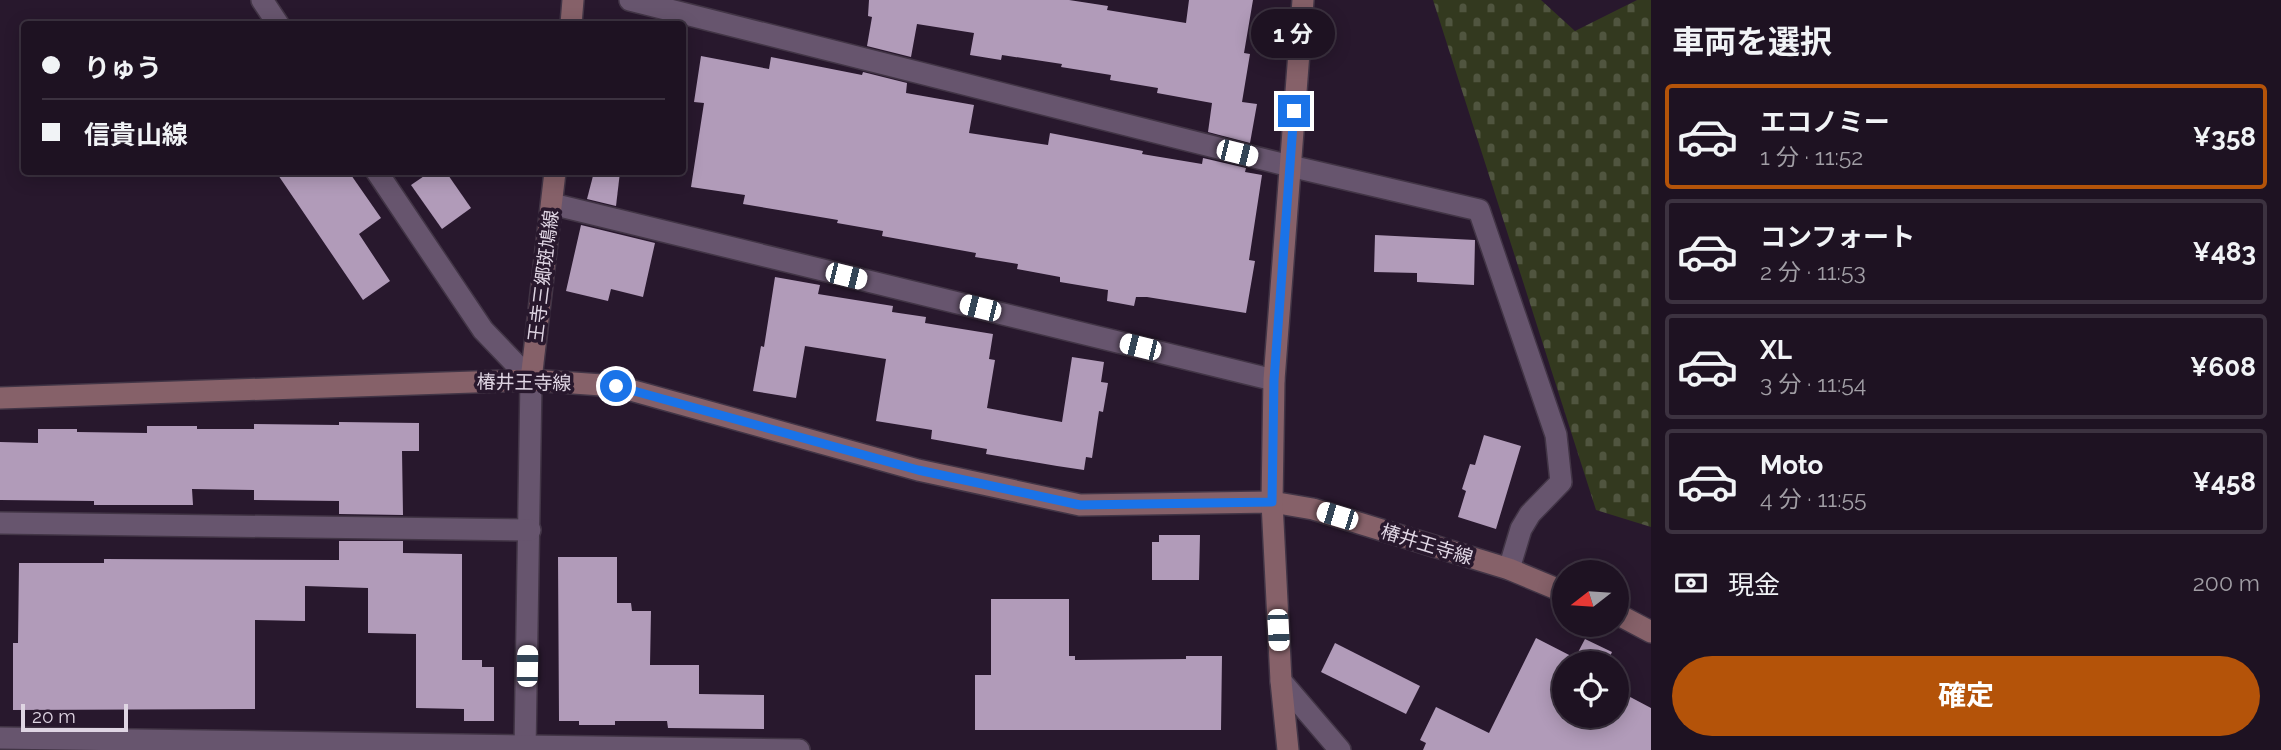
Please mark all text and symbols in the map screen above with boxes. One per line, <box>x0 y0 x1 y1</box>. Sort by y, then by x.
callout: 1 分 <box>1252 10 1336 58</box>
text: 1 分 <box>1273 20 1313 47</box>
text: 車両を選択 <box>1672 23 1832 60</box>
text: りゅう <box>84 53 162 83</box>
route end <box>1278 95 1310 127</box>
icon: car <box>1676 105 1739 168</box>
text: エコノミー <box>1760 107 1890 137</box>
text: 信貴山線 <box>84 120 188 150</box>
text: ¥358 <box>2193 122 2256 152</box>
car <box>1215 138 1260 168</box>
text: 1 分 · 11:52 <box>1760 143 1863 170</box>
street label: 王寺三郷斑鳩線 <box>524 209 562 343</box>
icon: car <box>1676 220 1739 283</box>
text: コンフォート <box>1760 222 1915 252</box>
text: ¥483 <box>2192 237 2256 267</box>
text: 2 分 · 11:53 <box>1760 258 1866 285</box>
car <box>824 261 869 291</box>
car <box>958 293 1003 323</box>
car <box>1118 332 1163 362</box>
icon: car <box>1676 335 1739 398</box>
text: XL <box>1760 335 1792 365</box>
text: ¥608 <box>2190 352 2256 382</box>
street label: 椿井王寺線 <box>476 370 572 394</box>
route start <box>600 370 632 402</box>
text: 3 分 · 11:54 <box>1760 370 1866 397</box>
icon: car <box>1676 450 1739 513</box>
text: Moto <box>1760 450 1823 480</box>
text: ¥458 <box>2193 467 2256 497</box>
text: 4 分 · 11:55 <box>1760 485 1867 512</box>
car <box>1314 500 1361 532</box>
street label: 椿井王寺線 <box>1378 520 1476 568</box>
north arrow <box>1552 560 1629 637</box>
map controls <box>1552 560 1629 728</box>
icon: cash <box>1672 564 1710 602</box>
text: 200 m <box>2193 569 2260 596</box>
text: 現金 <box>1728 570 1780 600</box>
car <box>1267 608 1290 652</box>
car <box>517 645 538 687</box>
button: locate <box>1552 651 1629 728</box>
button: 確定 <box>1672 656 2260 736</box>
scale bar <box>21 701 128 733</box>
text: 20 m <box>32 705 76 727</box>

